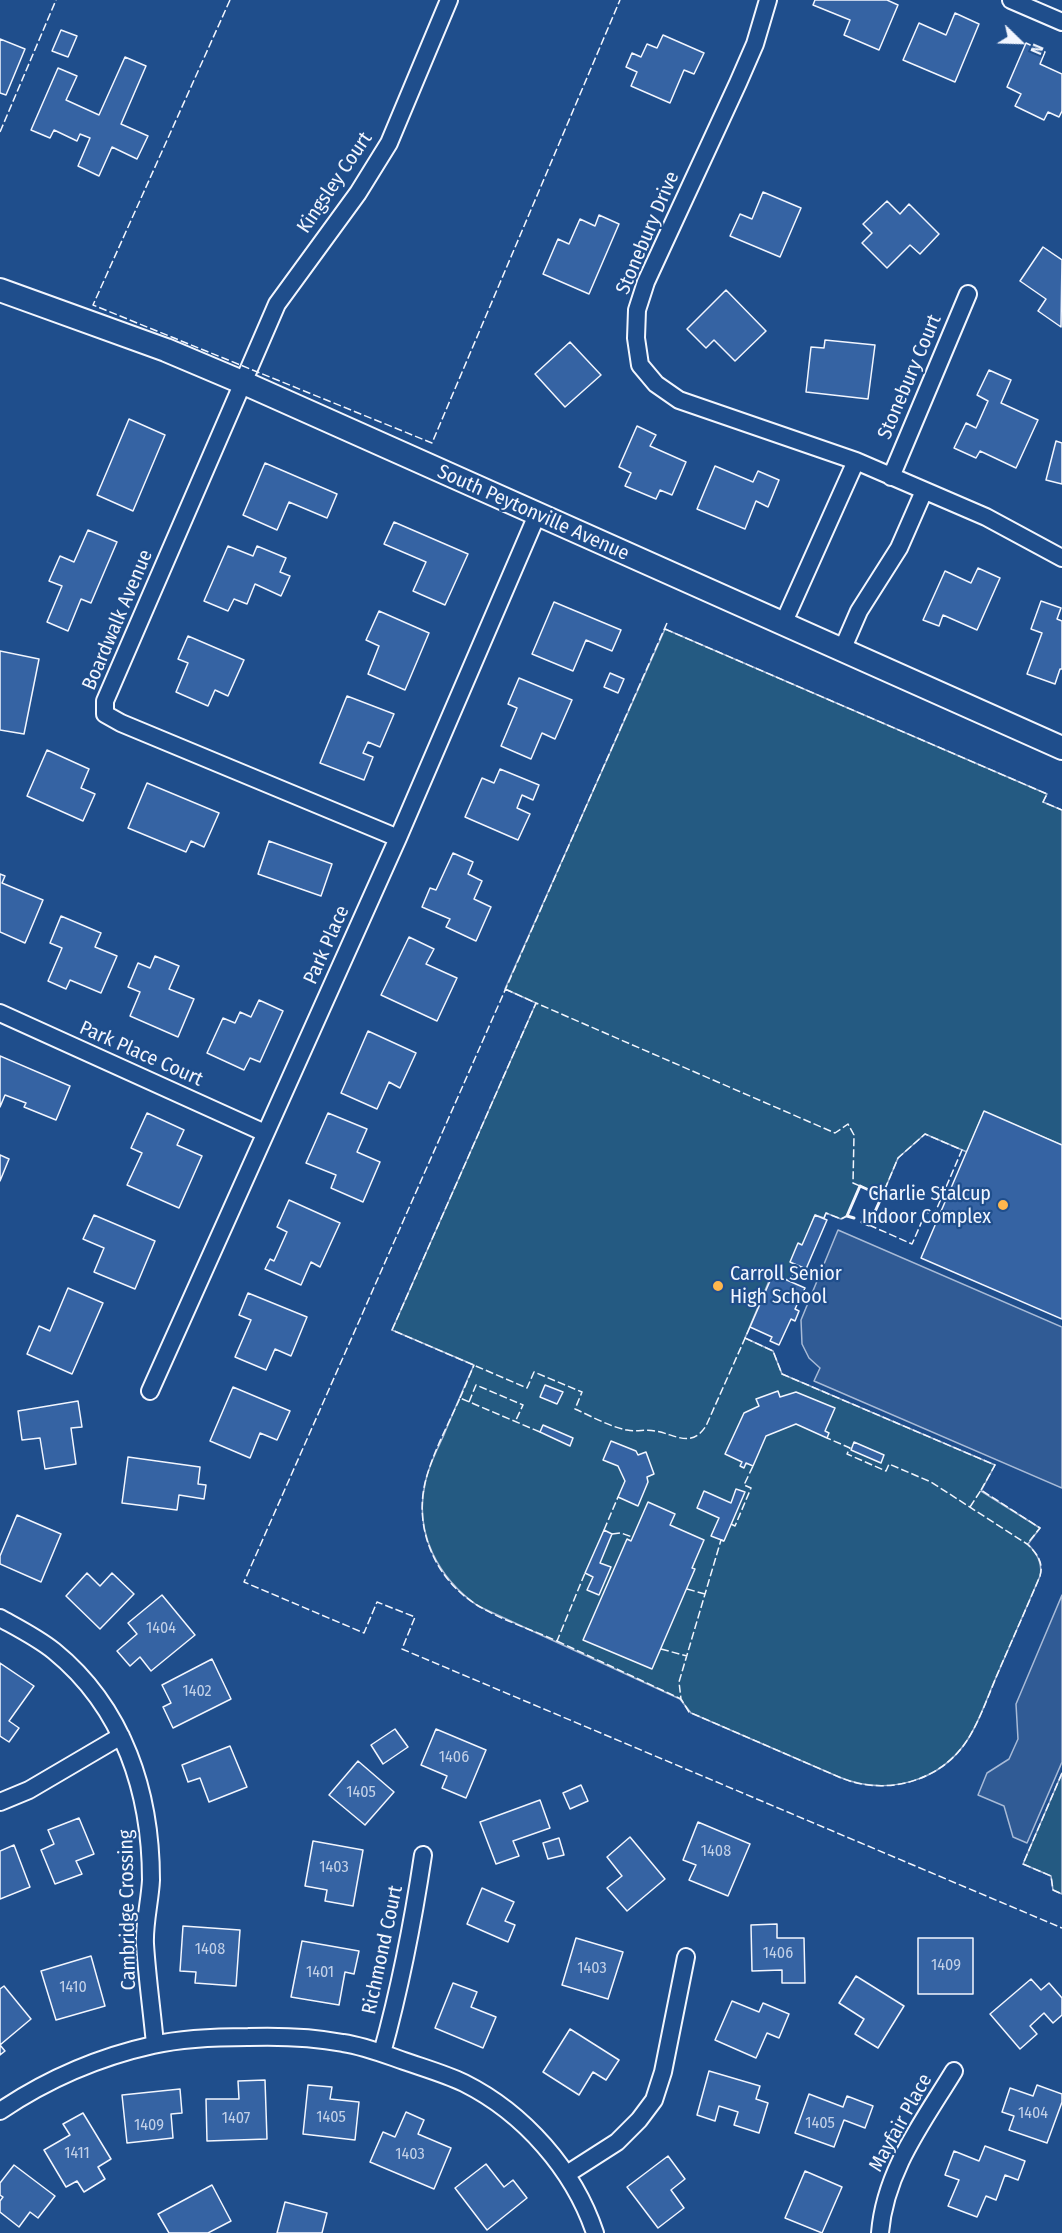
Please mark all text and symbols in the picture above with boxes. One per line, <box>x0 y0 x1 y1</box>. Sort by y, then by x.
north arrow <box>990 12 1050 72</box>
text: N <box>1026 41 1048 57</box>
street label: Kingsley Court <box>292 128 378 238</box>
street label: Stonebury Drive <box>611 168 685 298</box>
street label: Stonebury Court <box>873 311 947 443</box>
street label: South Peytonville Avenue <box>433 460 633 566</box>
street label: Boardwalk Avenue <box>78 546 158 694</box>
street label: Park Place <box>299 902 355 988</box>
street label: Park Place Court <box>76 1016 206 1092</box>
place label: Charlie Stalcup Indoor Complex <box>862 1182 991 1229</box>
marker: Charlie Stalcup Indoor Complex <box>996 1198 1010 1212</box>
place label: Carroll Senior High School <box>730 1262 842 1309</box>
marker: Carroll Senior High School <box>711 1279 725 1293</box>
house number: 1404 <box>146 1619 176 1639</box>
house number: 1402 <box>182 1682 212 1702</box>
house number: 1406 <box>439 1748 469 1768</box>
house number: 1405 <box>346 1783 376 1803</box>
street label: Cambridge Crossing <box>115 1829 141 1991</box>
house number: 1408 <box>701 1842 731 1862</box>
house number: 1403 <box>319 1858 349 1878</box>
street label: Richmond Court <box>358 1883 408 2017</box>
house number: 1408 <box>195 1940 225 1960</box>
house number: 1406 <box>763 1944 793 1964</box>
house number: 1409 <box>931 1956 961 1976</box>
house number: 1403 <box>577 1959 607 1979</box>
house number: 1401 <box>306 1963 334 1983</box>
house number: 1410 <box>59 1978 87 1998</box>
street label: Mayfair Place <box>864 2070 938 2176</box>
house number: 1404 <box>1018 2104 1048 2124</box>
house number: 1405 <box>316 2108 346 2128</box>
house number: 1407 <box>222 2109 250 2129</box>
house number: 1405 <box>805 2114 835 2134</box>
house number: 1409 <box>134 2116 164 2136</box>
house number: 1411 <box>64 2144 90 2164</box>
house number: 1403 <box>395 2145 425 2165</box>

